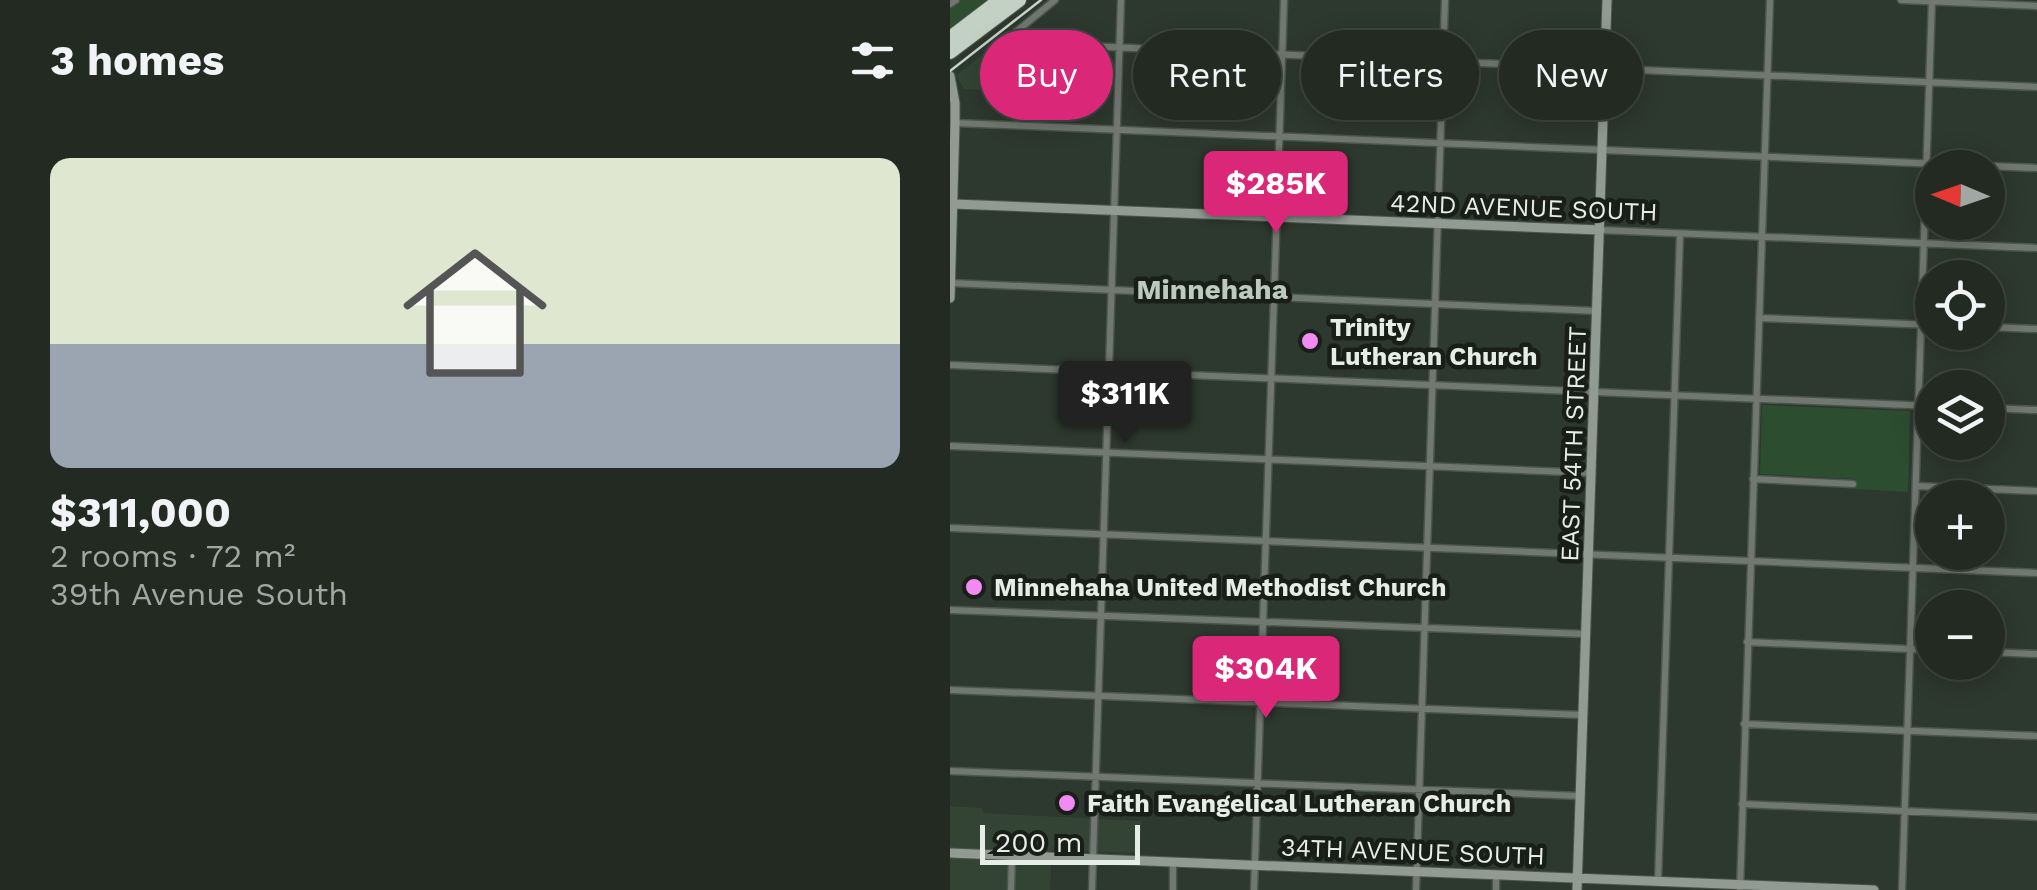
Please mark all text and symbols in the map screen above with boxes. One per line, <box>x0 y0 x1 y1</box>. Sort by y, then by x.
chip: Buy <box>980 30 1113 120</box>
chip: Rent <box>1133 30 1281 120</box>
chip: Filters <box>1301 30 1479 120</box>
chip: New <box>1499 30 1643 120</box>
icon: filters <box>845 33 900 88</box>
text: 3 homes <box>50 36 224 85</box>
north arrow <box>1915 150 2005 240</box>
map controls <box>1915 150 2005 680</box>
pin: $285K <box>1206 151 1346 236</box>
text: $285K <box>1226 164 1326 202</box>
street label: 42ND AVENUE SOUTH <box>1390 188 1658 227</box>
icon: home <box>385 223 565 403</box>
button: locate <box>1915 260 2005 350</box>
district label: Minnehaha <box>1136 273 1289 306</box>
place label: Trinity Lutheran Church <box>1330 313 1538 371</box>
street label: EAST 54TH STREET <box>1555 326 1592 562</box>
marker: Trinity Lutheran Church <box>1299 330 1321 352</box>
pin: $311K <box>1055 361 1195 446</box>
button: layers <box>1915 370 2005 460</box>
text: $311K <box>1080 374 1170 412</box>
button: + <box>1915 480 2005 570</box>
text: $311,000 <box>50 488 231 537</box>
text: 2 rooms · 72 m² <box>50 537 295 575</box>
place label: Minnehaha United Methodist Church <box>994 573 1446 602</box>
text: 39th Avenue South <box>50 575 348 613</box>
marker: Minnehaha United Methodist Church <box>963 576 985 598</box>
button: − <box>1915 590 2005 680</box>
pin: $304K <box>1196 636 1336 721</box>
text: $304K <box>1215 649 1317 687</box>
place label: Faith Evangelical Lutheran Church <box>1087 789 1511 818</box>
marker: Faith Evangelical Lutheran Church <box>1056 792 1078 814</box>
scale bar <box>980 820 1140 864</box>
text: 200 m <box>995 826 1082 859</box>
street label: 34TH AVENUE SOUTH <box>1281 832 1545 871</box>

